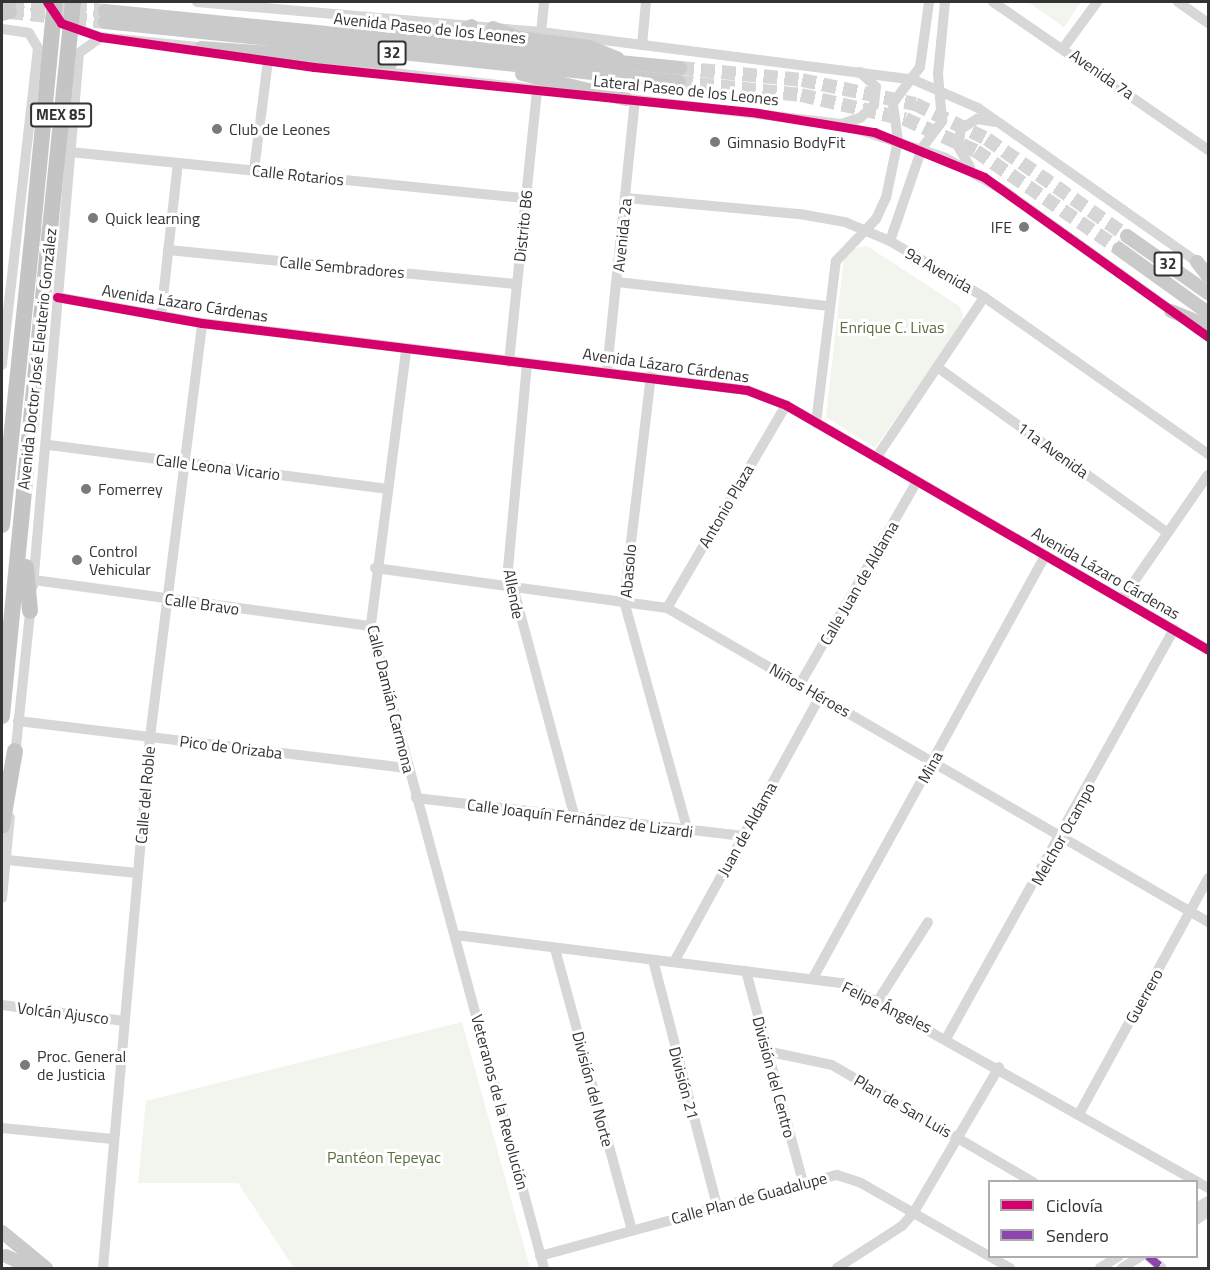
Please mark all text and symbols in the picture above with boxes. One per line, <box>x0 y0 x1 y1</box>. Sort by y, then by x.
street label: Avenida Paseo de los Leones <box>333 8 527 48</box>
road number: 32 <box>377 41 407 65</box>
street label: Avenida 7a <box>1066 45 1138 103</box>
street label: Lateral Paseo de los Leones <box>592 71 780 109</box>
road number: MEX 85 <box>29 103 92 127</box>
place label: Club de Leones <box>229 119 330 139</box>
marker: Club de Leones <box>210 122 224 136</box>
place label: Gimnasio BodyFit <box>727 132 845 152</box>
marker: Gimnasio BodyFit <box>708 135 722 149</box>
street label: Calle Rotarios <box>251 161 345 189</box>
street label: Distrito B6 <box>510 189 536 263</box>
street label: Avenida 2a <box>609 197 635 273</box>
place label: Quick learning <box>105 208 200 228</box>
marker: Quick learning <box>86 211 100 225</box>
place label: IFE <box>991 217 1012 237</box>
marker: IFE <box>1017 220 1031 234</box>
street label: Avenida Doctor José Eleuterio González <box>14 227 60 491</box>
street label: 9a Avenida <box>902 243 976 297</box>
street label: Calle Sembradores <box>279 252 405 282</box>
road number: 32 <box>1153 252 1183 276</box>
street label: Avenida Lázaro Cárdenas <box>101 280 269 326</box>
park label: Enrique C. Livas <box>840 317 944 337</box>
street label: Avenida Lázaro Cárdenas <box>582 344 750 386</box>
street label: 11a Avenida <box>1014 418 1092 482</box>
street label: Calle Leona Vicario <box>155 450 281 484</box>
street label: Antonio Plaza <box>695 461 757 551</box>
place label: Fomerrey <box>98 479 163 499</box>
marker: Fomerrey <box>79 482 93 496</box>
street label: Calle Juan de Aldama <box>816 518 902 648</box>
street label: Avenida Lázaro Cárdenas <box>1028 523 1184 623</box>
place label: Control Vehicular <box>89 541 151 579</box>
street label: Abasolo <box>616 543 640 599</box>
marker: Control Vehicular <box>70 553 84 567</box>
street label: Allende <box>500 568 528 620</box>
street label: Calle Bravo <box>164 589 240 619</box>
street label: Calle Damián Carmona <box>363 623 419 775</box>
street label: Niños Héroes <box>766 659 854 721</box>
street label: Pico de Orizaba <box>179 731 283 763</box>
street label: Calle del Roble <box>131 745 159 845</box>
street label: Mina <box>913 748 947 786</box>
street label: Juan de Aldama <box>713 779 781 879</box>
street label: Melchor Ocampo <box>1027 779 1099 889</box>
street label: Calle Joaquín Fernández de Lizardi <box>466 795 694 841</box>
street label: Guerrero <box>1121 965 1167 1027</box>
street label: Felipe Ángeles <box>839 977 935 1037</box>
street label: Volcán Ajusco <box>16 998 110 1028</box>
street label: Veteranos de la Revolución <box>467 1012 533 1192</box>
street label: División del Centro <box>749 1014 799 1140</box>
street label: División del Norte <box>568 1029 618 1149</box>
street label: División 21 <box>665 1045 703 1121</box>
place label: Proc. General de Justicia <box>37 1046 126 1084</box>
marker: Proc. General de Justicia <box>18 1058 32 1072</box>
street label: Plan de San Luis <box>851 1070 955 1142</box>
park label: Pantéon Tepeyac <box>327 1147 441 1167</box>
street label: Calle Plan de Guadalupe <box>669 1168 829 1228</box>
legend <box>988 1180 1198 1258</box>
text: Ciclovía <box>1046 1192 1103 1219</box>
text: Sendero <box>1046 1222 1109 1249</box>

